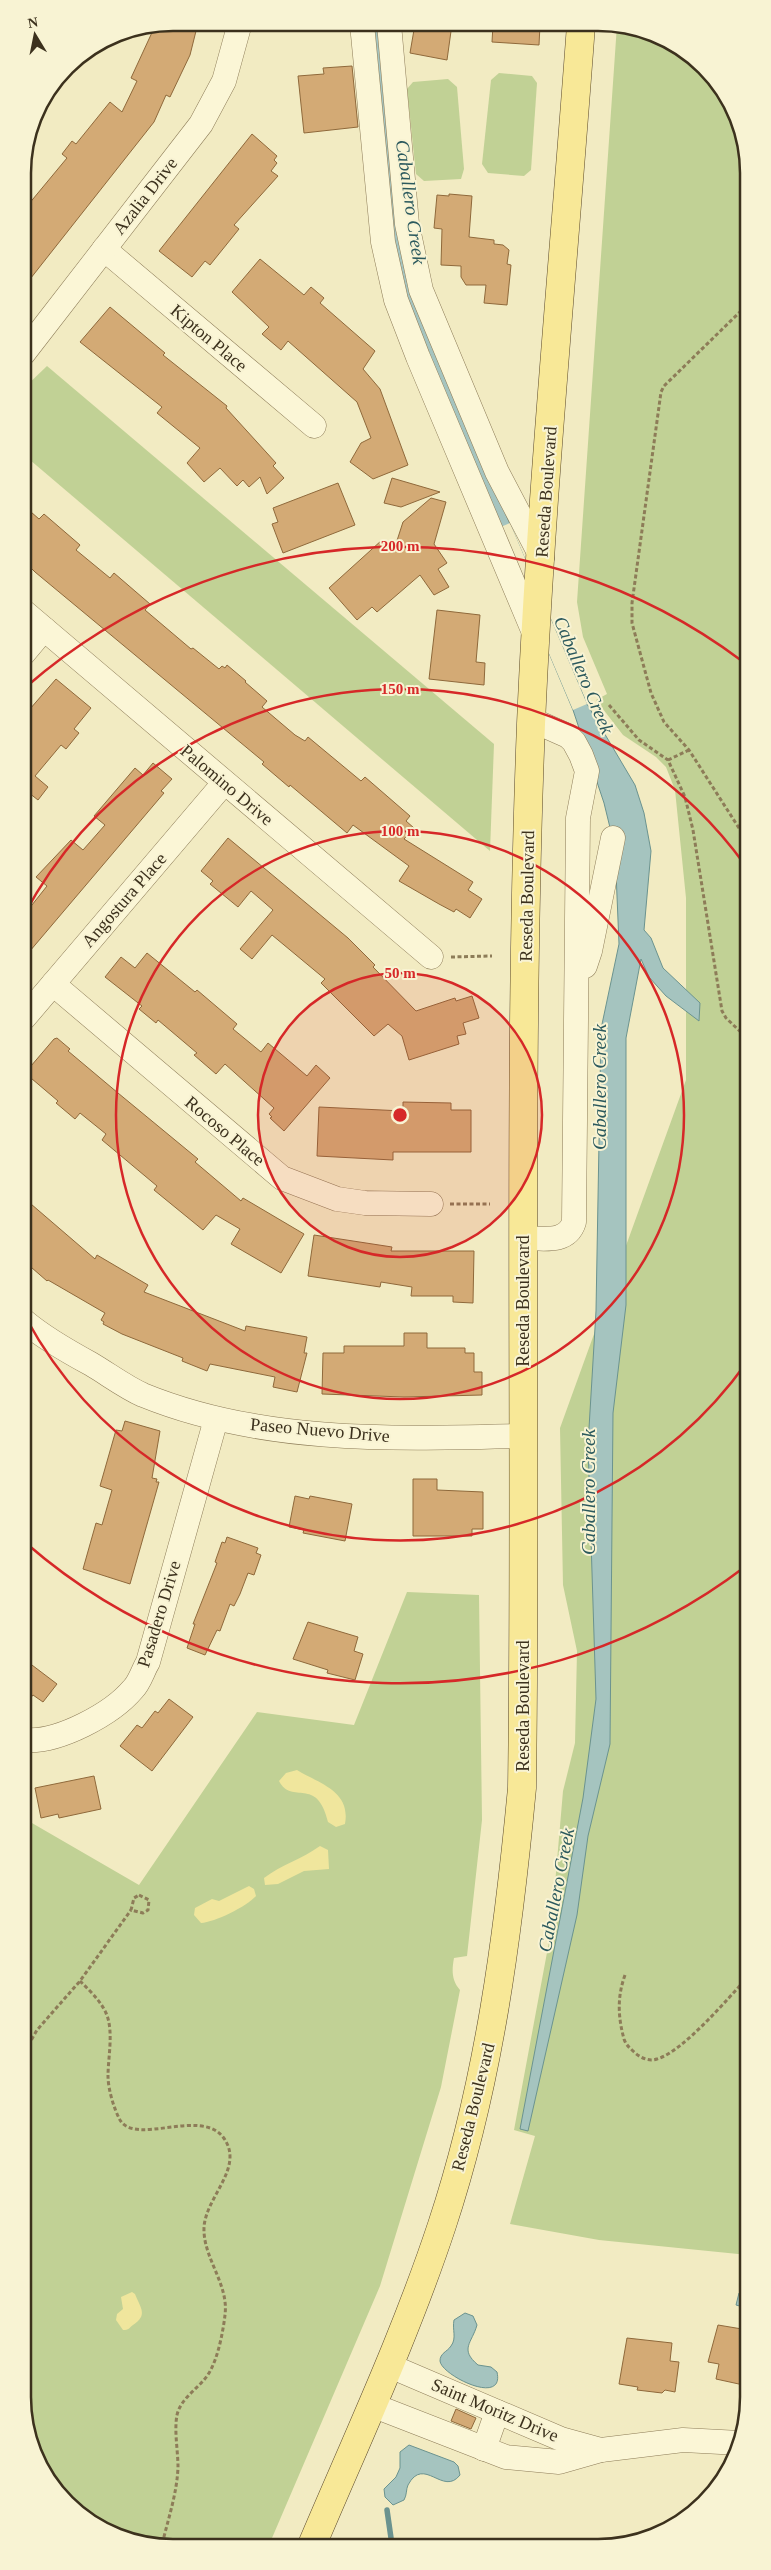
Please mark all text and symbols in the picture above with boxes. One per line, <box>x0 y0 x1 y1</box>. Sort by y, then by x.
north arrow <box>10 10 60 60</box>
text: N <box>27 14 39 31</box>
water label: Caballero Creek <box>392 138 430 266</box>
street label: Azalia Drive <box>109 153 181 239</box>
street label: Kipton Place <box>167 300 251 376</box>
street label: Reseda Boulevard <box>531 426 561 558</box>
text: 200 m <box>381 538 420 554</box>
water label: Caballero Creek <box>550 613 618 738</box>
text: 150 m <box>381 681 420 697</box>
street label: Palomino Drive <box>177 741 277 829</box>
text: 100 m <box>381 823 420 839</box>
street label: Reseda Boulevard <box>516 830 538 962</box>
street label: Angostura Place <box>78 849 170 951</box>
text: 50 m <box>384 965 416 981</box>
water label: Caballero Creek <box>589 1024 610 1150</box>
street label: Rocoso Place <box>181 1092 269 1170</box>
centre of rings <box>391 1106 409 1124</box>
street label: Reseda Boulevard <box>513 1235 533 1367</box>
street label: Paseo Nuevo Drive <box>249 1414 391 1446</box>
water label: Caballero Creek <box>578 1429 599 1555</box>
street label: Pasadero Drive <box>133 1558 185 1670</box>
street label: Reseda Boulevard <box>513 1640 533 1772</box>
water label: Caballero Creek <box>534 1826 578 1954</box>
street label: Reseda Boulevard <box>447 2041 499 2173</box>
street label: Saint Moritz Drive <box>429 2374 561 2446</box>

